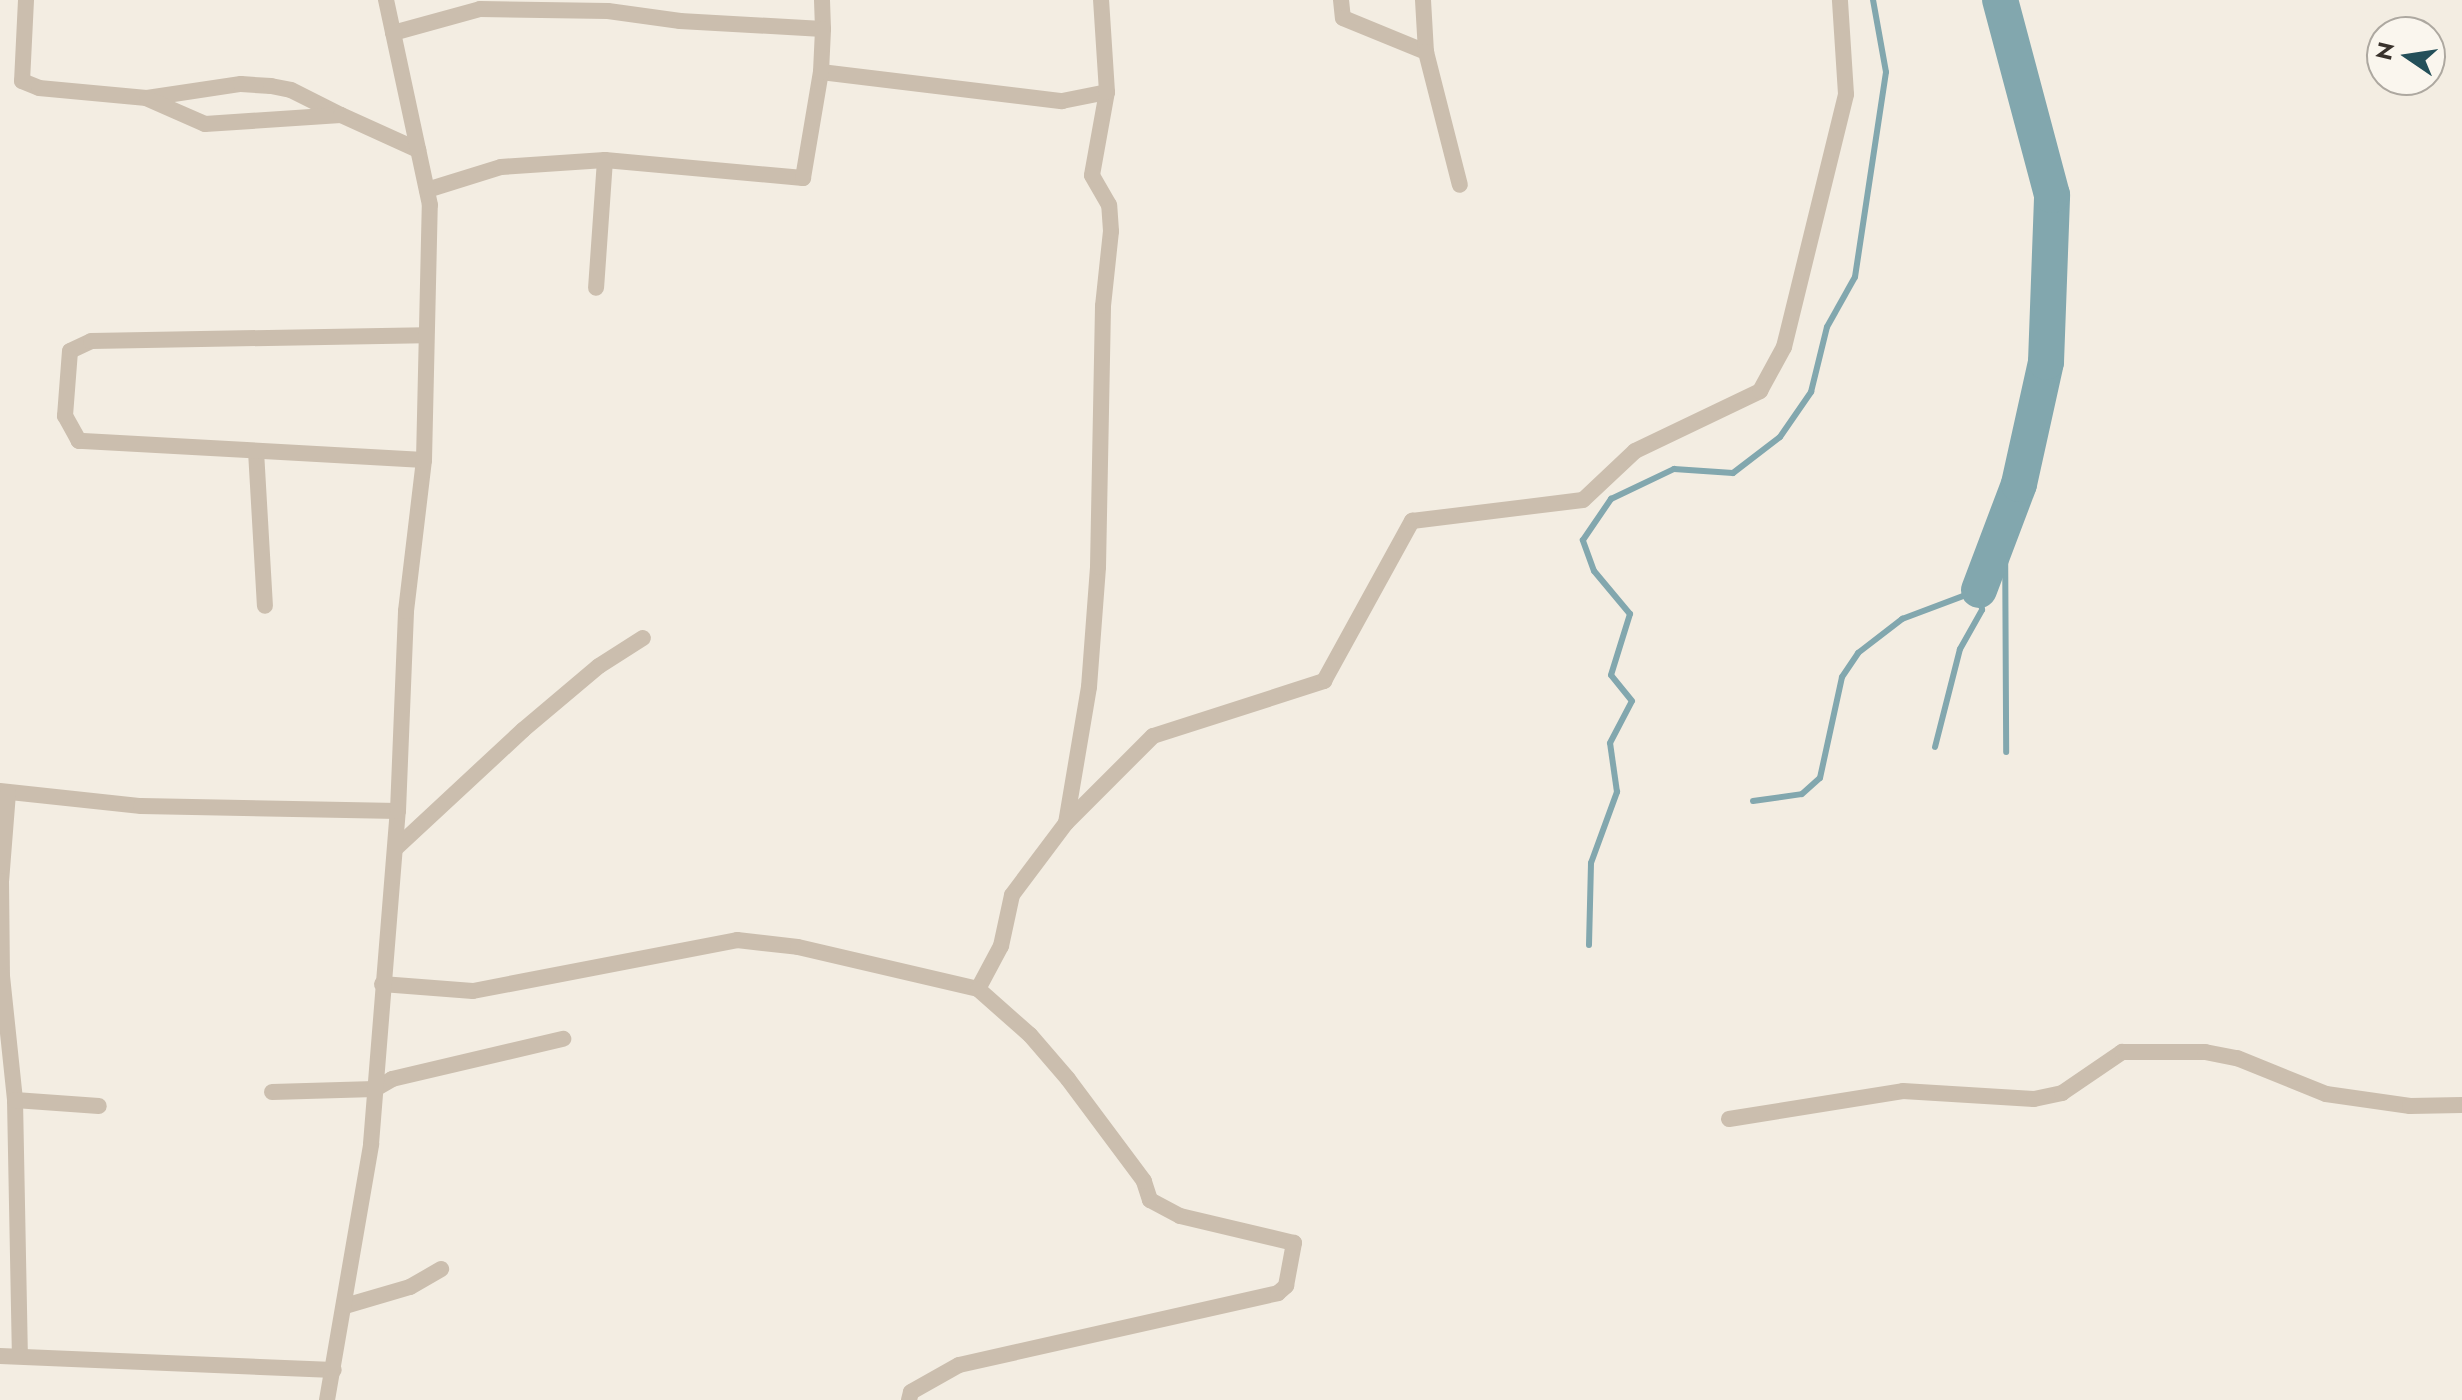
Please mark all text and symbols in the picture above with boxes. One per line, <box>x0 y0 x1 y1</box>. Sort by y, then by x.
north arrow <box>2366 16 2446 96</box>
text: N <box>2367 39 2402 63</box>

